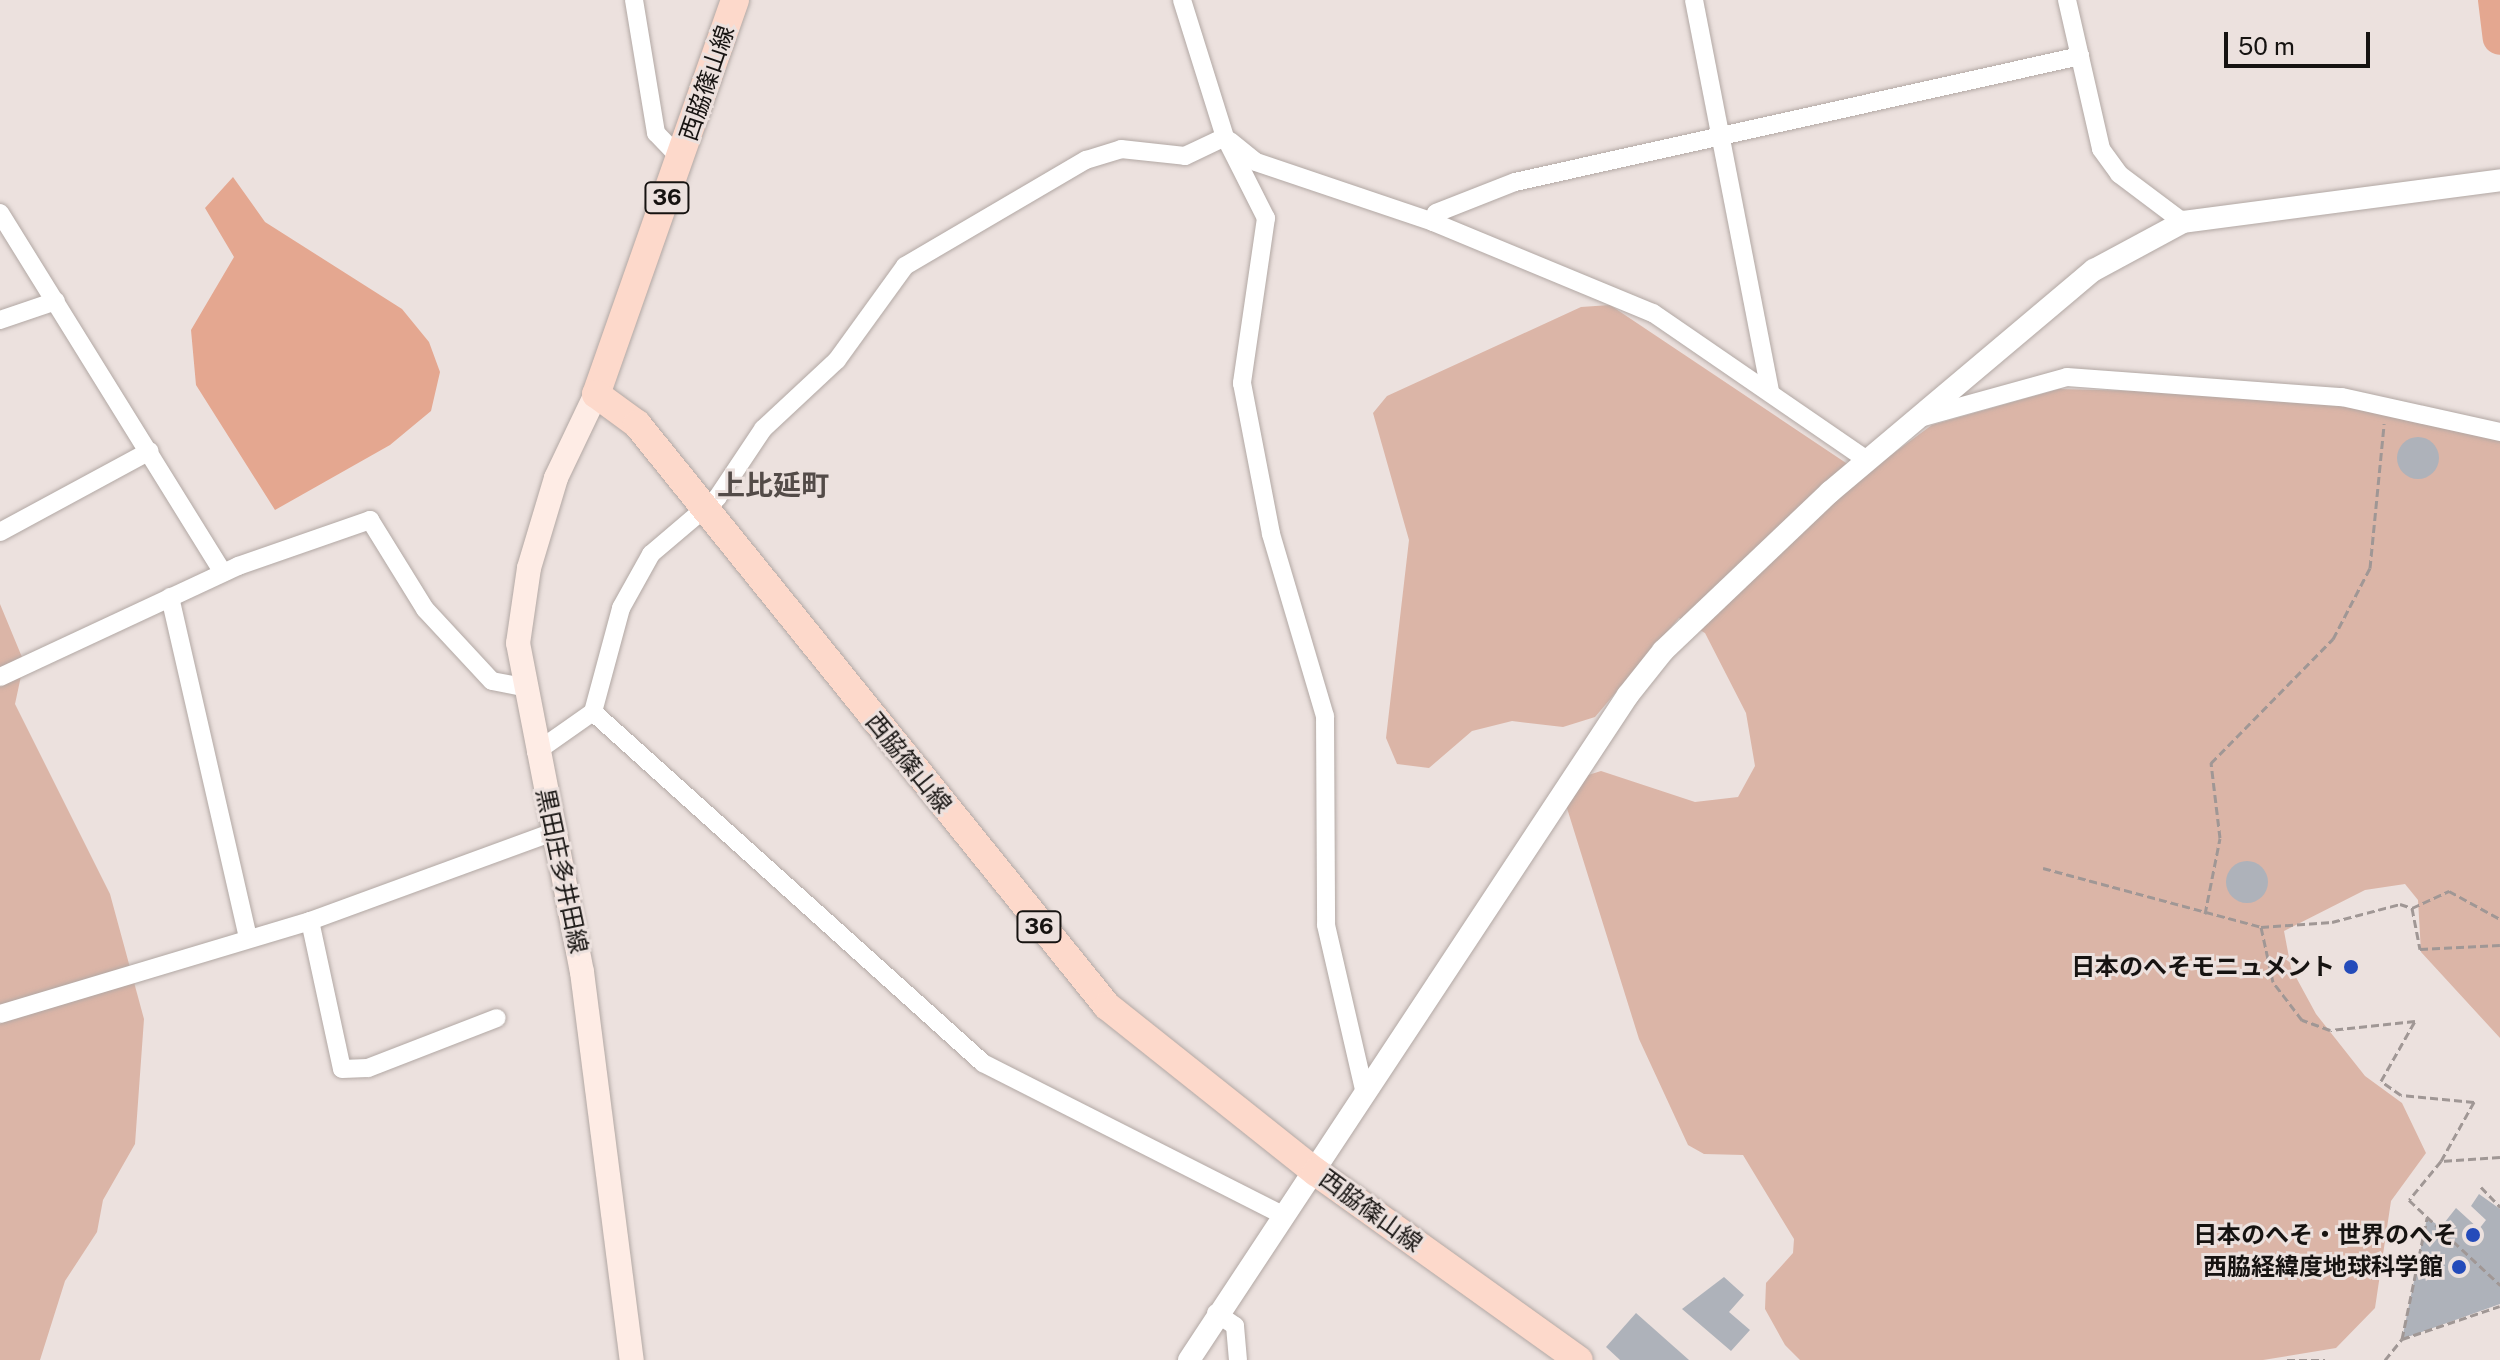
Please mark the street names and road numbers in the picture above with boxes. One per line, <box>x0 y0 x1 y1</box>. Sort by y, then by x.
street label: 西脇篠山線 <box>674 22 740 144</box>
road number: 36 <box>643 180 691 216</box>
street label: 西脇篠山線 <box>860 707 958 819</box>
street label: 黒田庄多井田線 <box>530 786 594 956</box>
road number: 36 <box>1015 909 1063 945</box>
street label: 西脇篠山線 <box>1314 1164 1428 1258</box>

